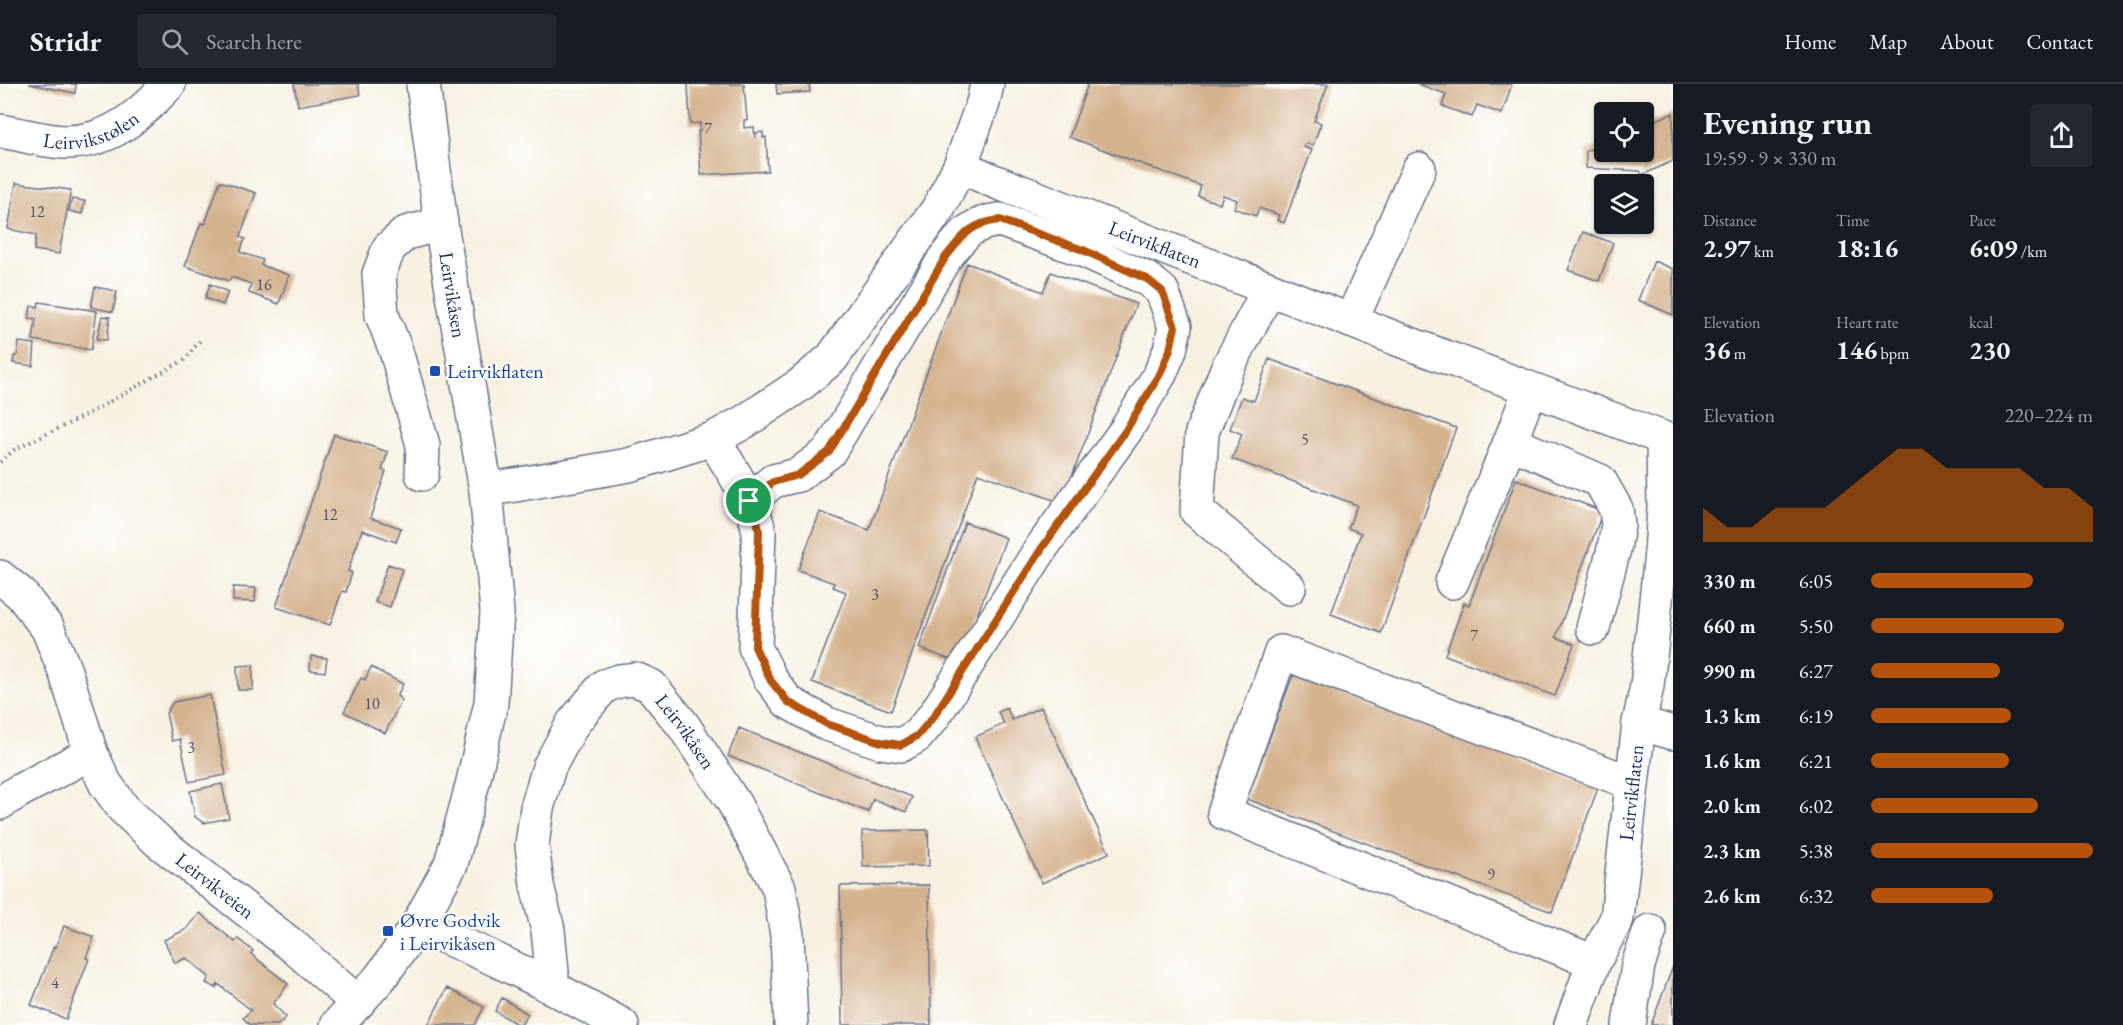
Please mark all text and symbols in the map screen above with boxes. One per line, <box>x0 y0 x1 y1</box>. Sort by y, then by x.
search box <box>137 14 557 68</box>
text: Stridr <box>30 23 101 59</box>
icon: search <box>158 25 191 58</box>
text: Search here <box>206 27 302 56</box>
text: Home <box>1784 28 1836 55</box>
text: Map <box>1869 28 1907 55</box>
text: About <box>1940 28 1993 55</box>
text: Contact <box>2026 28 2093 55</box>
text: Evening run <box>1703 101 1872 144</box>
map controls <box>1594 102 1654 234</box>
button: locate <box>1594 102 1654 162</box>
button: share <box>2030 104 2093 167</box>
street label: Leirvikstølen <box>41 105 145 155</box>
house number: 7 <box>704 118 712 139</box>
text: 19:59 · 9 × 330 m <box>1703 145 1836 171</box>
button: layers <box>1594 174 1654 234</box>
house number: 12 <box>29 201 45 222</box>
text: Distance <box>1703 210 1756 231</box>
text: Time <box>1836 210 1869 231</box>
text: Pace <box>1969 210 1996 231</box>
street label: Leirvikflaten <box>1105 214 1205 274</box>
text: 2.97 <box>1703 231 1751 265</box>
text: 18:16 <box>1836 231 1898 265</box>
text: 6:09 <box>1969 231 2018 265</box>
text: km <box>1751 241 1774 262</box>
text: /km <box>2018 241 2047 262</box>
street label: Leirvikåsen <box>433 250 473 340</box>
house number: 16 <box>256 274 272 295</box>
text: Elevation <box>1703 312 1761 333</box>
text: Heart rate <box>1836 312 1898 333</box>
text: kcal <box>1969 312 1993 333</box>
text: 36 <box>1703 333 1731 367</box>
text: 146 <box>1836 333 1877 367</box>
text: 230 <box>1969 333 2010 367</box>
text: m <box>1731 343 1746 364</box>
text: bpm <box>1877 343 1909 364</box>
place label: Leirvikflaten <box>447 358 544 384</box>
marker: Leirvikflaten <box>428 364 442 378</box>
text: Elevation <box>1703 402 1775 428</box>
text: 220–224 m <box>2005 402 2093 428</box>
house number: 5 <box>1301 429 1309 450</box>
pin <box>723 475 774 526</box>
icon: arrive <box>732 484 765 517</box>
house number: 12 <box>322 504 338 525</box>
text: 330 m <box>1703 568 1756 594</box>
text: 6:05 <box>1799 568 1833 594</box>
house number: 3 <box>871 584 879 605</box>
text: 660 m <box>1703 613 1756 639</box>
text: 5:50 <box>1799 613 1833 639</box>
house number: 7 <box>1470 625 1478 646</box>
text: 990 m <box>1703 658 1756 684</box>
text: 6:27 <box>1799 658 1833 684</box>
street label: Leirvikåsen <box>650 688 722 775</box>
house number: 10 <box>364 693 380 714</box>
text: 1.3 km <box>1703 703 1761 729</box>
text: 6:19 <box>1799 703 1833 729</box>
house number: 3 <box>187 737 195 758</box>
street label: Leirvikflaten <box>1613 742 1650 842</box>
text: 1.6 km <box>1703 748 1761 774</box>
text: 6:21 <box>1799 748 1833 774</box>
text: 2.0 km <box>1703 793 1761 819</box>
text: 6:02 <box>1799 793 1833 819</box>
text: 2.3 km <box>1703 838 1761 864</box>
text: 5:38 <box>1799 838 1833 864</box>
street label: Leirvikveien <box>170 847 260 925</box>
house number: 9 <box>1487 864 1495 885</box>
text: 2.6 km <box>1703 883 1761 909</box>
text: 6:32 <box>1799 883 1833 909</box>
place label: Øvre Godvik i Leirvikåsen <box>400 907 501 956</box>
marker: Øvre Godvik i Leirvikåsen <box>381 924 395 938</box>
house number: 4 <box>51 972 59 993</box>

